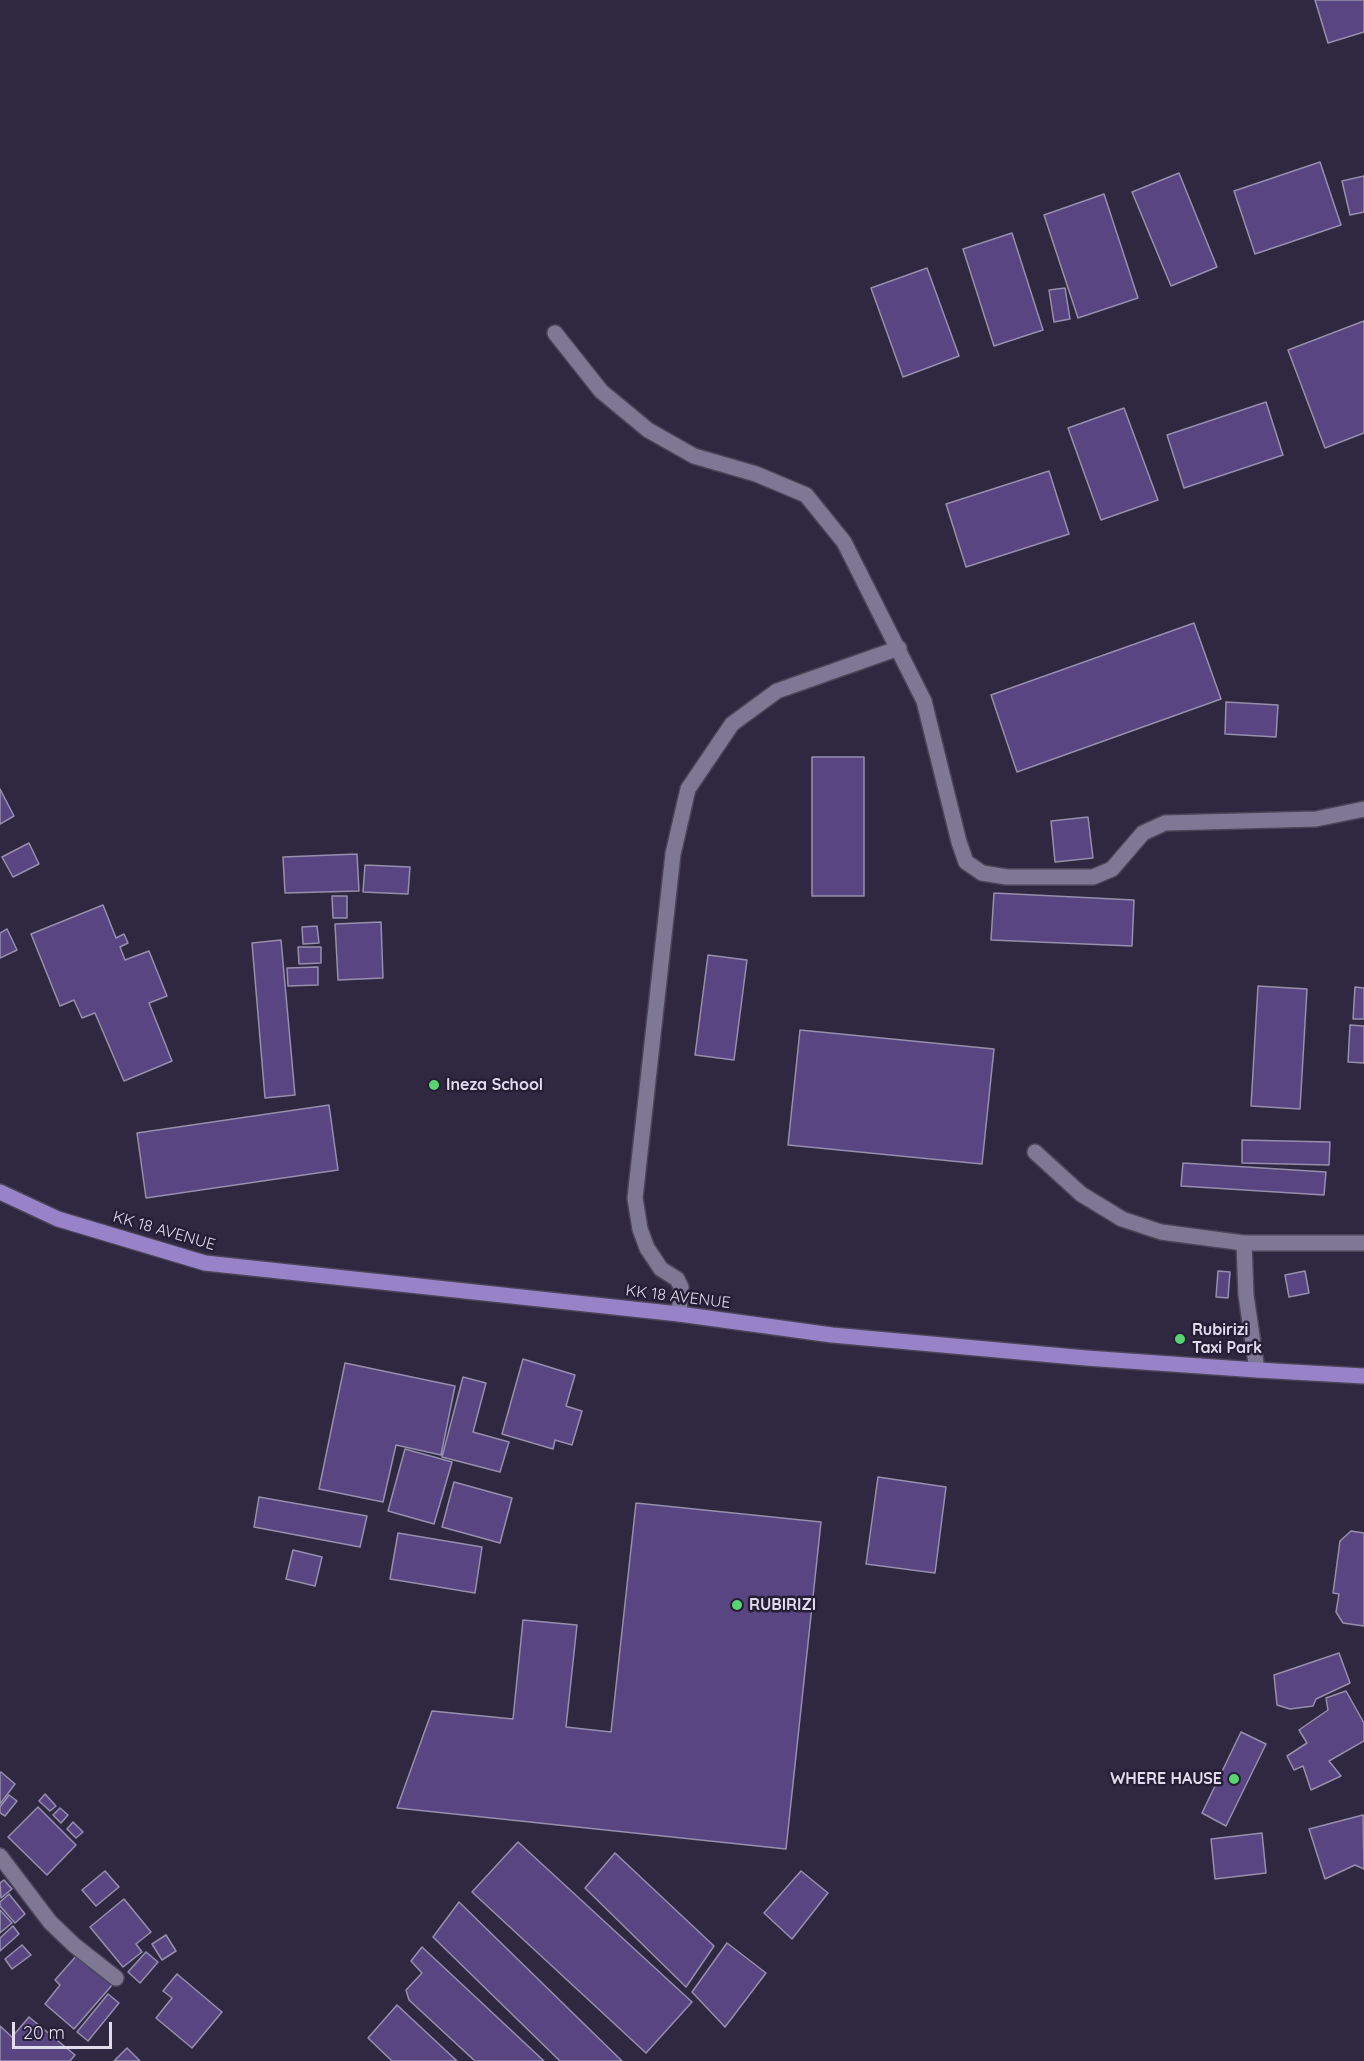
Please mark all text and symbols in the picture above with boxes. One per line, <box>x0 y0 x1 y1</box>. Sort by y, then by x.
place label: Ineza School <box>446 1075 543 1095</box>
marker: Ineza School <box>427 1078 441 1092</box>
street label: KK 18 AVENUE <box>111 1207 217 1255</box>
street label: KK 18 AVENUE <box>624 1281 732 1313</box>
place label: Rubirizi Taxi Park <box>1192 1320 1262 1358</box>
marker: Rubirizi Taxi Park <box>1173 1332 1187 1346</box>
place label: RUBIRIZI <box>749 1595 816 1615</box>
marker: RUBIRIZI <box>730 1598 744 1612</box>
place label: WHERE HAUSE <box>1110 1769 1222 1789</box>
marker: WHERE HAUSE <box>1227 1772 1241 1786</box>
scale bar <box>15 2010 116 2048</box>
text: 20 m <box>23 2021 65 2044</box>

